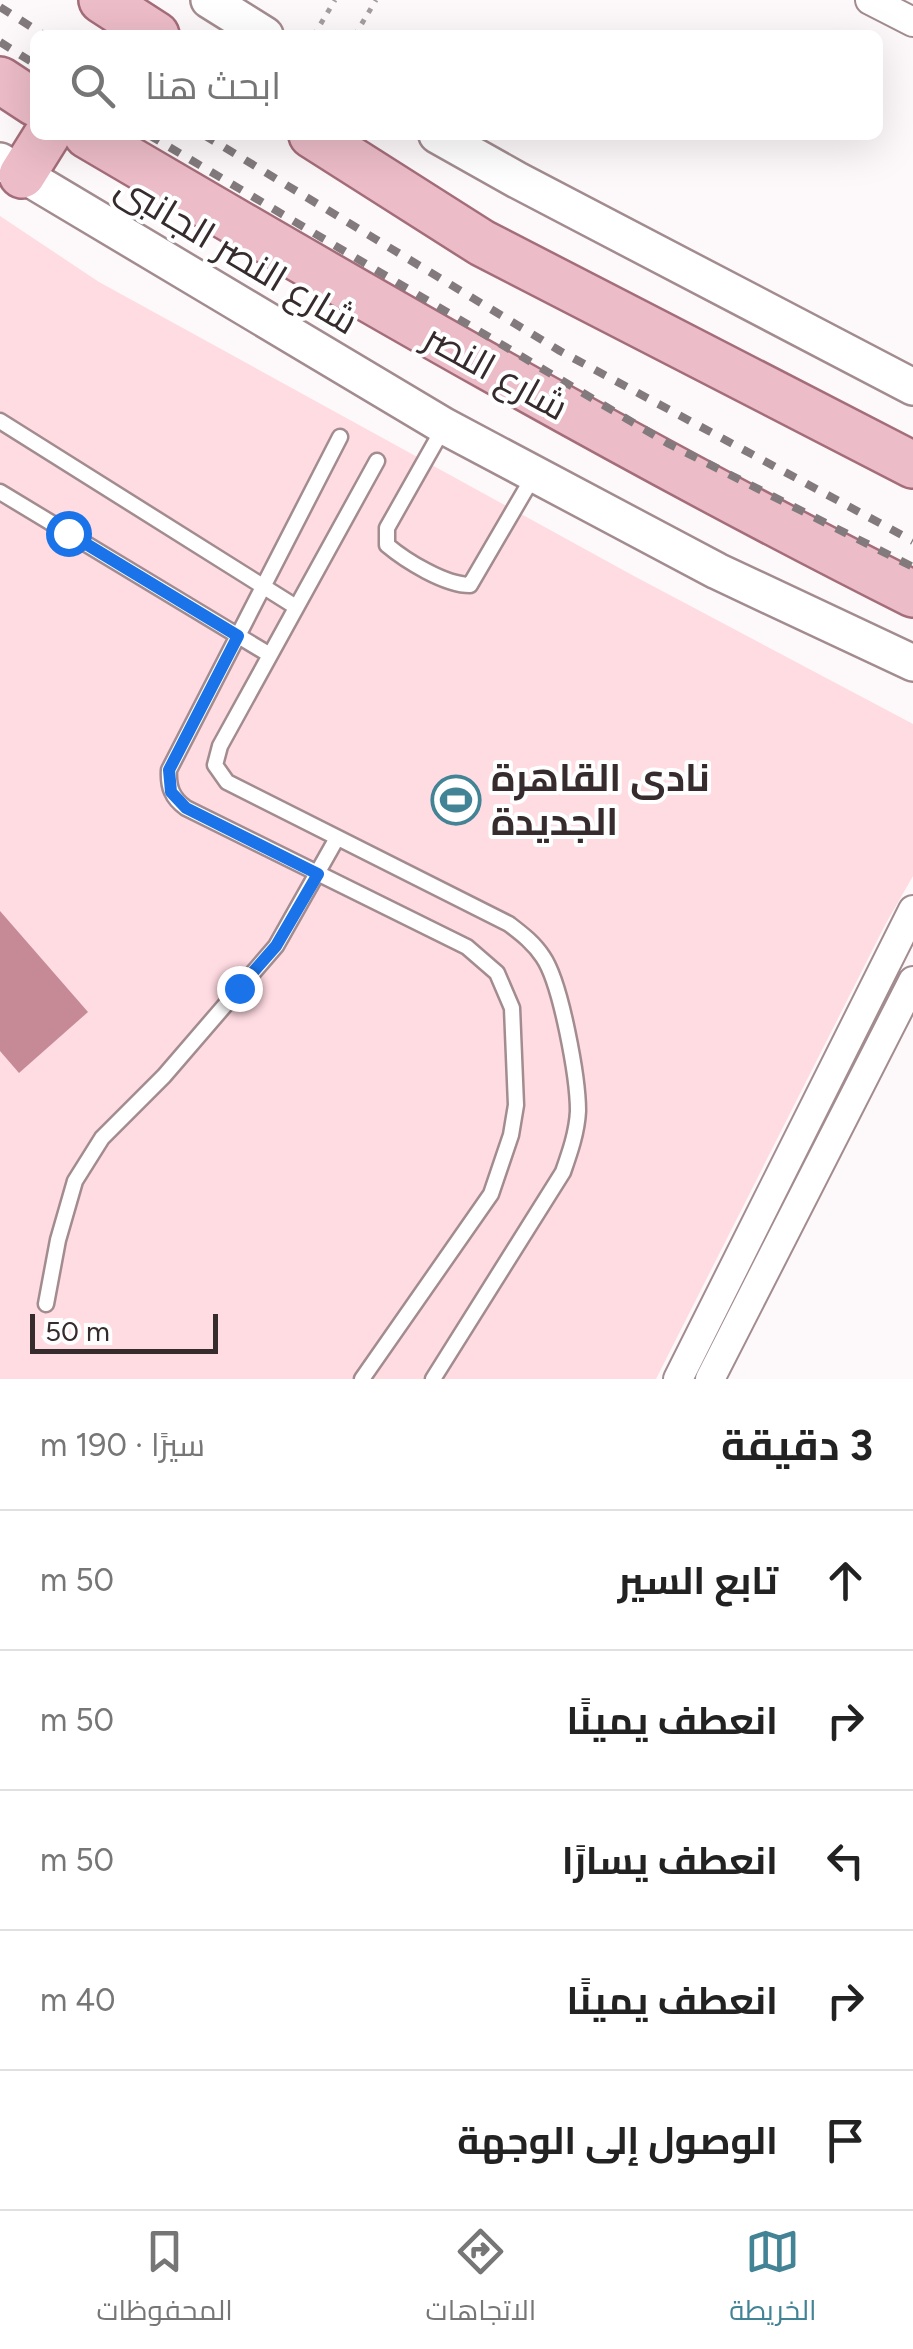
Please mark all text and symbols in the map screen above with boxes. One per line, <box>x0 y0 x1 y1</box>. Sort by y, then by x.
search box <box>30 30 883 140</box>
icon: search <box>65 58 120 113</box>
text: ابحث هنا <box>145 63 281 109</box>
street label: شارع النصر الجانبى <box>107 164 366 346</box>
street label: شارع النصر <box>413 313 576 432</box>
route start <box>46 511 92 557</box>
place label: نادى القاهرة الجديدة <box>491 755 710 845</box>
sports icon: نادى القاهرة الجديدة <box>430 774 482 826</box>
route end <box>217 966 263 1012</box>
scale bar <box>30 1309 218 1354</box>
text: 50 m <box>45 1314 110 1348</box>
text: 3 دقيقة <box>721 1420 873 1471</box>
text: سيرًا · 190 m <box>40 1426 205 1464</box>
icon: ahead <box>818 1553 873 1608</box>
text: تابع السير <box>618 1558 778 1604</box>
text: 50 m <box>40 1561 114 1599</box>
icon: right <box>818 1693 873 1748</box>
text: انعطف يمينًا <box>566 1698 778 1744</box>
text: 50 m <box>40 1701 114 1739</box>
icon: left <box>818 1833 873 1888</box>
text: انعطف يسارًا <box>562 1838 778 1884</box>
text: 50 m <box>40 1841 114 1879</box>
icon: right <box>818 1973 873 2028</box>
text: انعطف يمينًا <box>566 1978 778 2024</box>
text: 40 m <box>40 1981 116 2019</box>
icon: arrive <box>818 2113 873 2168</box>
text: الوصول إلى الوجهة <box>457 2118 778 2164</box>
tab: المحفوظات <box>96 2224 233 2336</box>
tab: الاتجاهات <box>426 2224 536 2336</box>
tab: الخريطة <box>729 2224 817 2336</box>

